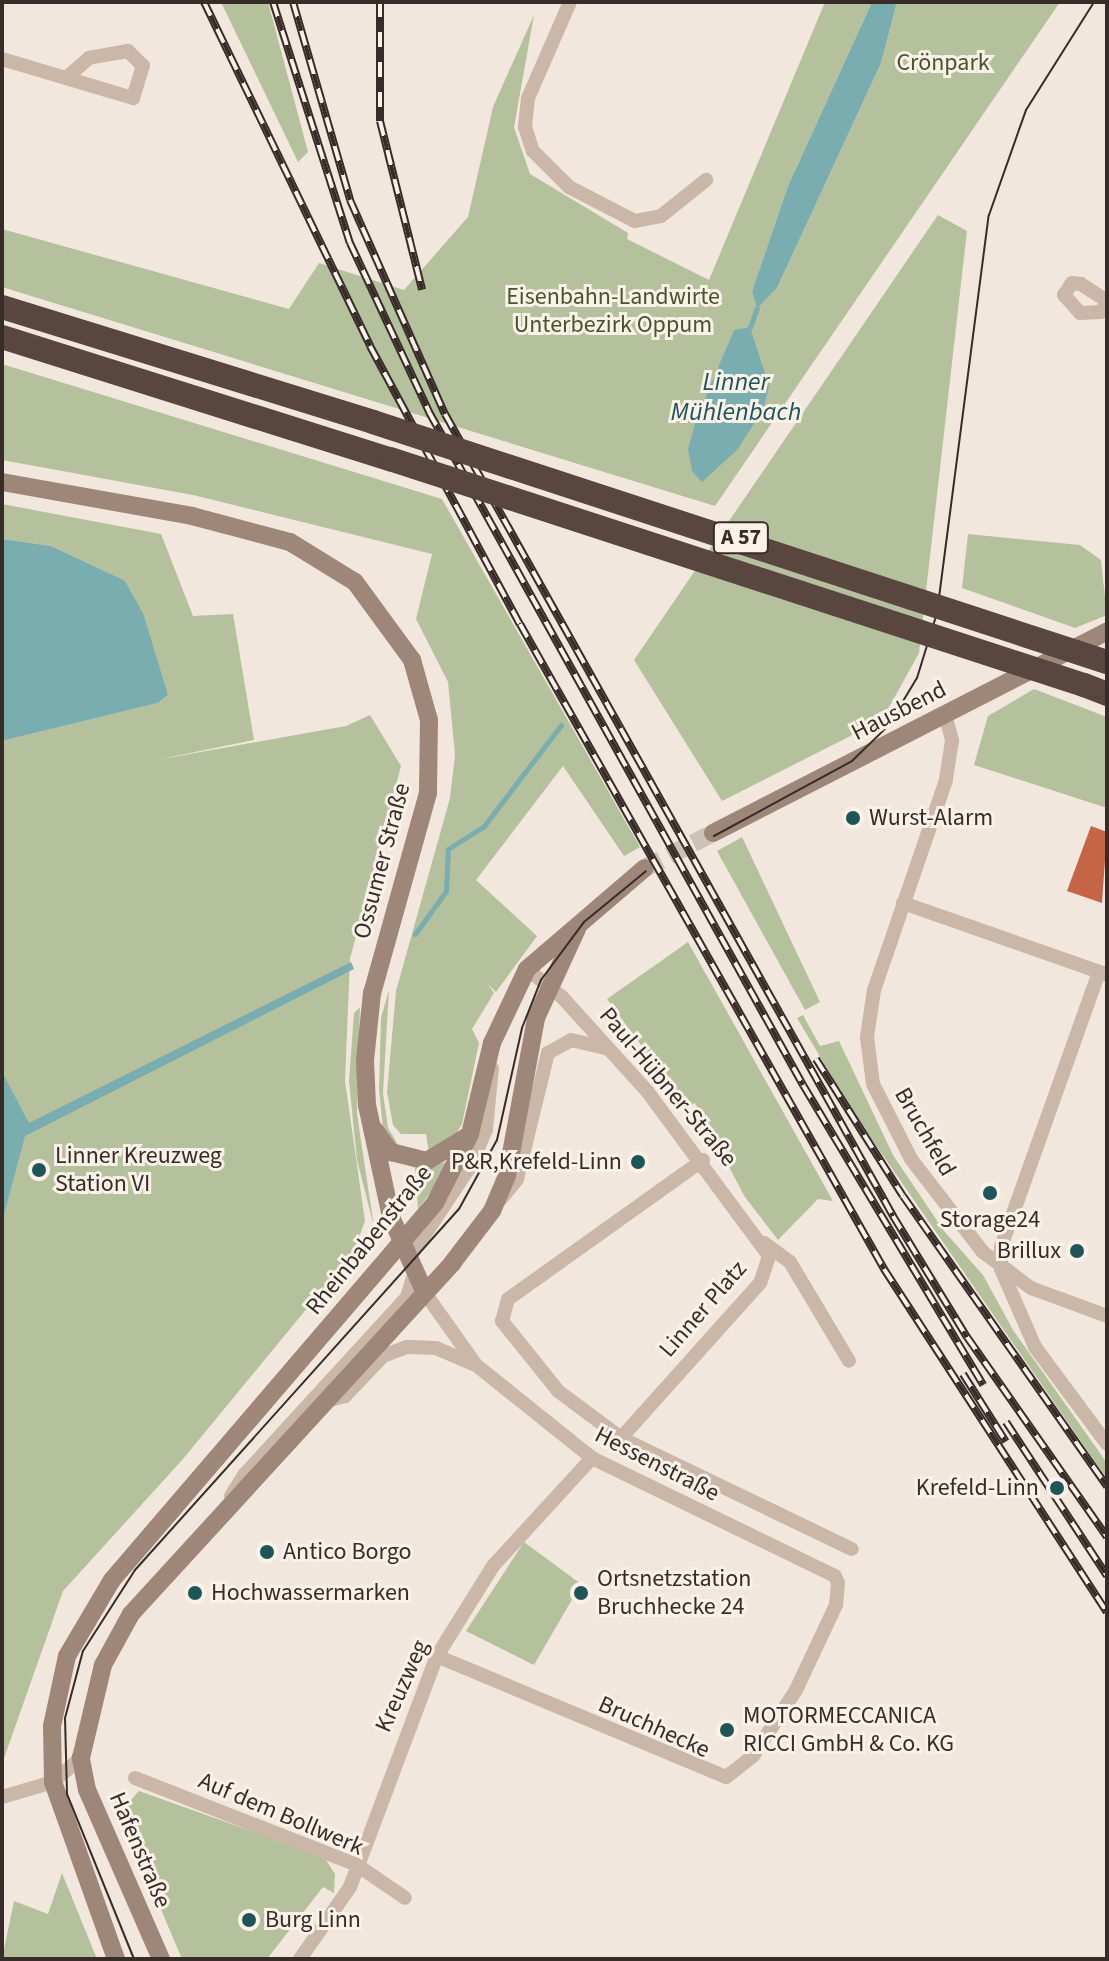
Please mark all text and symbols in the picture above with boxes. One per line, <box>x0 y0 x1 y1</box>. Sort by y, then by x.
park label: Crönpark <box>896 49 990 77</box>
park label: Eisenbahn-Landwirte Unterbezirk Oppum <box>506 283 720 339</box>
water label: Linner Mühlenbach <box>671 366 801 428</box>
road number: A 57 <box>711 520 771 556</box>
street label: Hausbend <box>847 675 951 747</box>
street label: Ossumer Straße <box>347 780 417 942</box>
place label: Wurst-Alarm <box>869 804 993 832</box>
marker: Wurst-Alarm <box>844 809 862 827</box>
street label: Paul-Hübner-Straße <box>593 1002 743 1172</box>
street label: Bruchfeld <box>888 1083 962 1181</box>
place label: Linner Kreuzweg Station VI <box>55 1142 222 1198</box>
place label: P&R,Krefeld-Linn <box>451 1148 622 1176</box>
marker: P&R,Krefeld-Linn <box>629 1153 647 1171</box>
street label: Rheinbabenstraße <box>300 1159 438 1321</box>
marker: Linner Kreuzweg Station VI <box>30 1161 48 1179</box>
marker: Storage24 <box>981 1184 999 1202</box>
place label: Storage24 <box>940 1206 1040 1234</box>
place label: Brillux <box>997 1237 1061 1265</box>
marker: Brillux <box>1068 1242 1086 1260</box>
street label: Linner Platz <box>653 1255 753 1363</box>
street label: Hessenstraße <box>590 1420 724 1508</box>
place label: Krefeld-Linn <box>916 1474 1039 1502</box>
marker: Krefeld-Linn <box>1046 1477 1068 1499</box>
place label: Antico Borgo <box>283 1538 411 1566</box>
marker: Antico Borgo <box>258 1543 276 1561</box>
place label: Ortsnetzstation Bruchhecke 24 <box>597 1565 751 1621</box>
place label: Hochwassermarken <box>211 1579 410 1607</box>
marker: Hochwassermarken <box>186 1584 204 1602</box>
marker: Ortsnetzstation Bruchhecke 24 <box>572 1584 590 1602</box>
street label: Kreuzweg <box>369 1635 435 1737</box>
street label: Bruchhecke <box>594 1690 714 1764</box>
place label: MOTORMECCANICA RICCI GmbH & Co. KG <box>743 1702 954 1758</box>
marker: MOTORMECCANICA RICCI GmbH & Co. KG <box>718 1721 736 1739</box>
street label: Auf dem Bollwerk <box>194 1766 368 1862</box>
street label: Hafenstraße <box>103 1788 177 1912</box>
place label: Burg Linn <box>265 1906 361 1934</box>
marker: Burg Linn <box>240 1911 258 1929</box>

